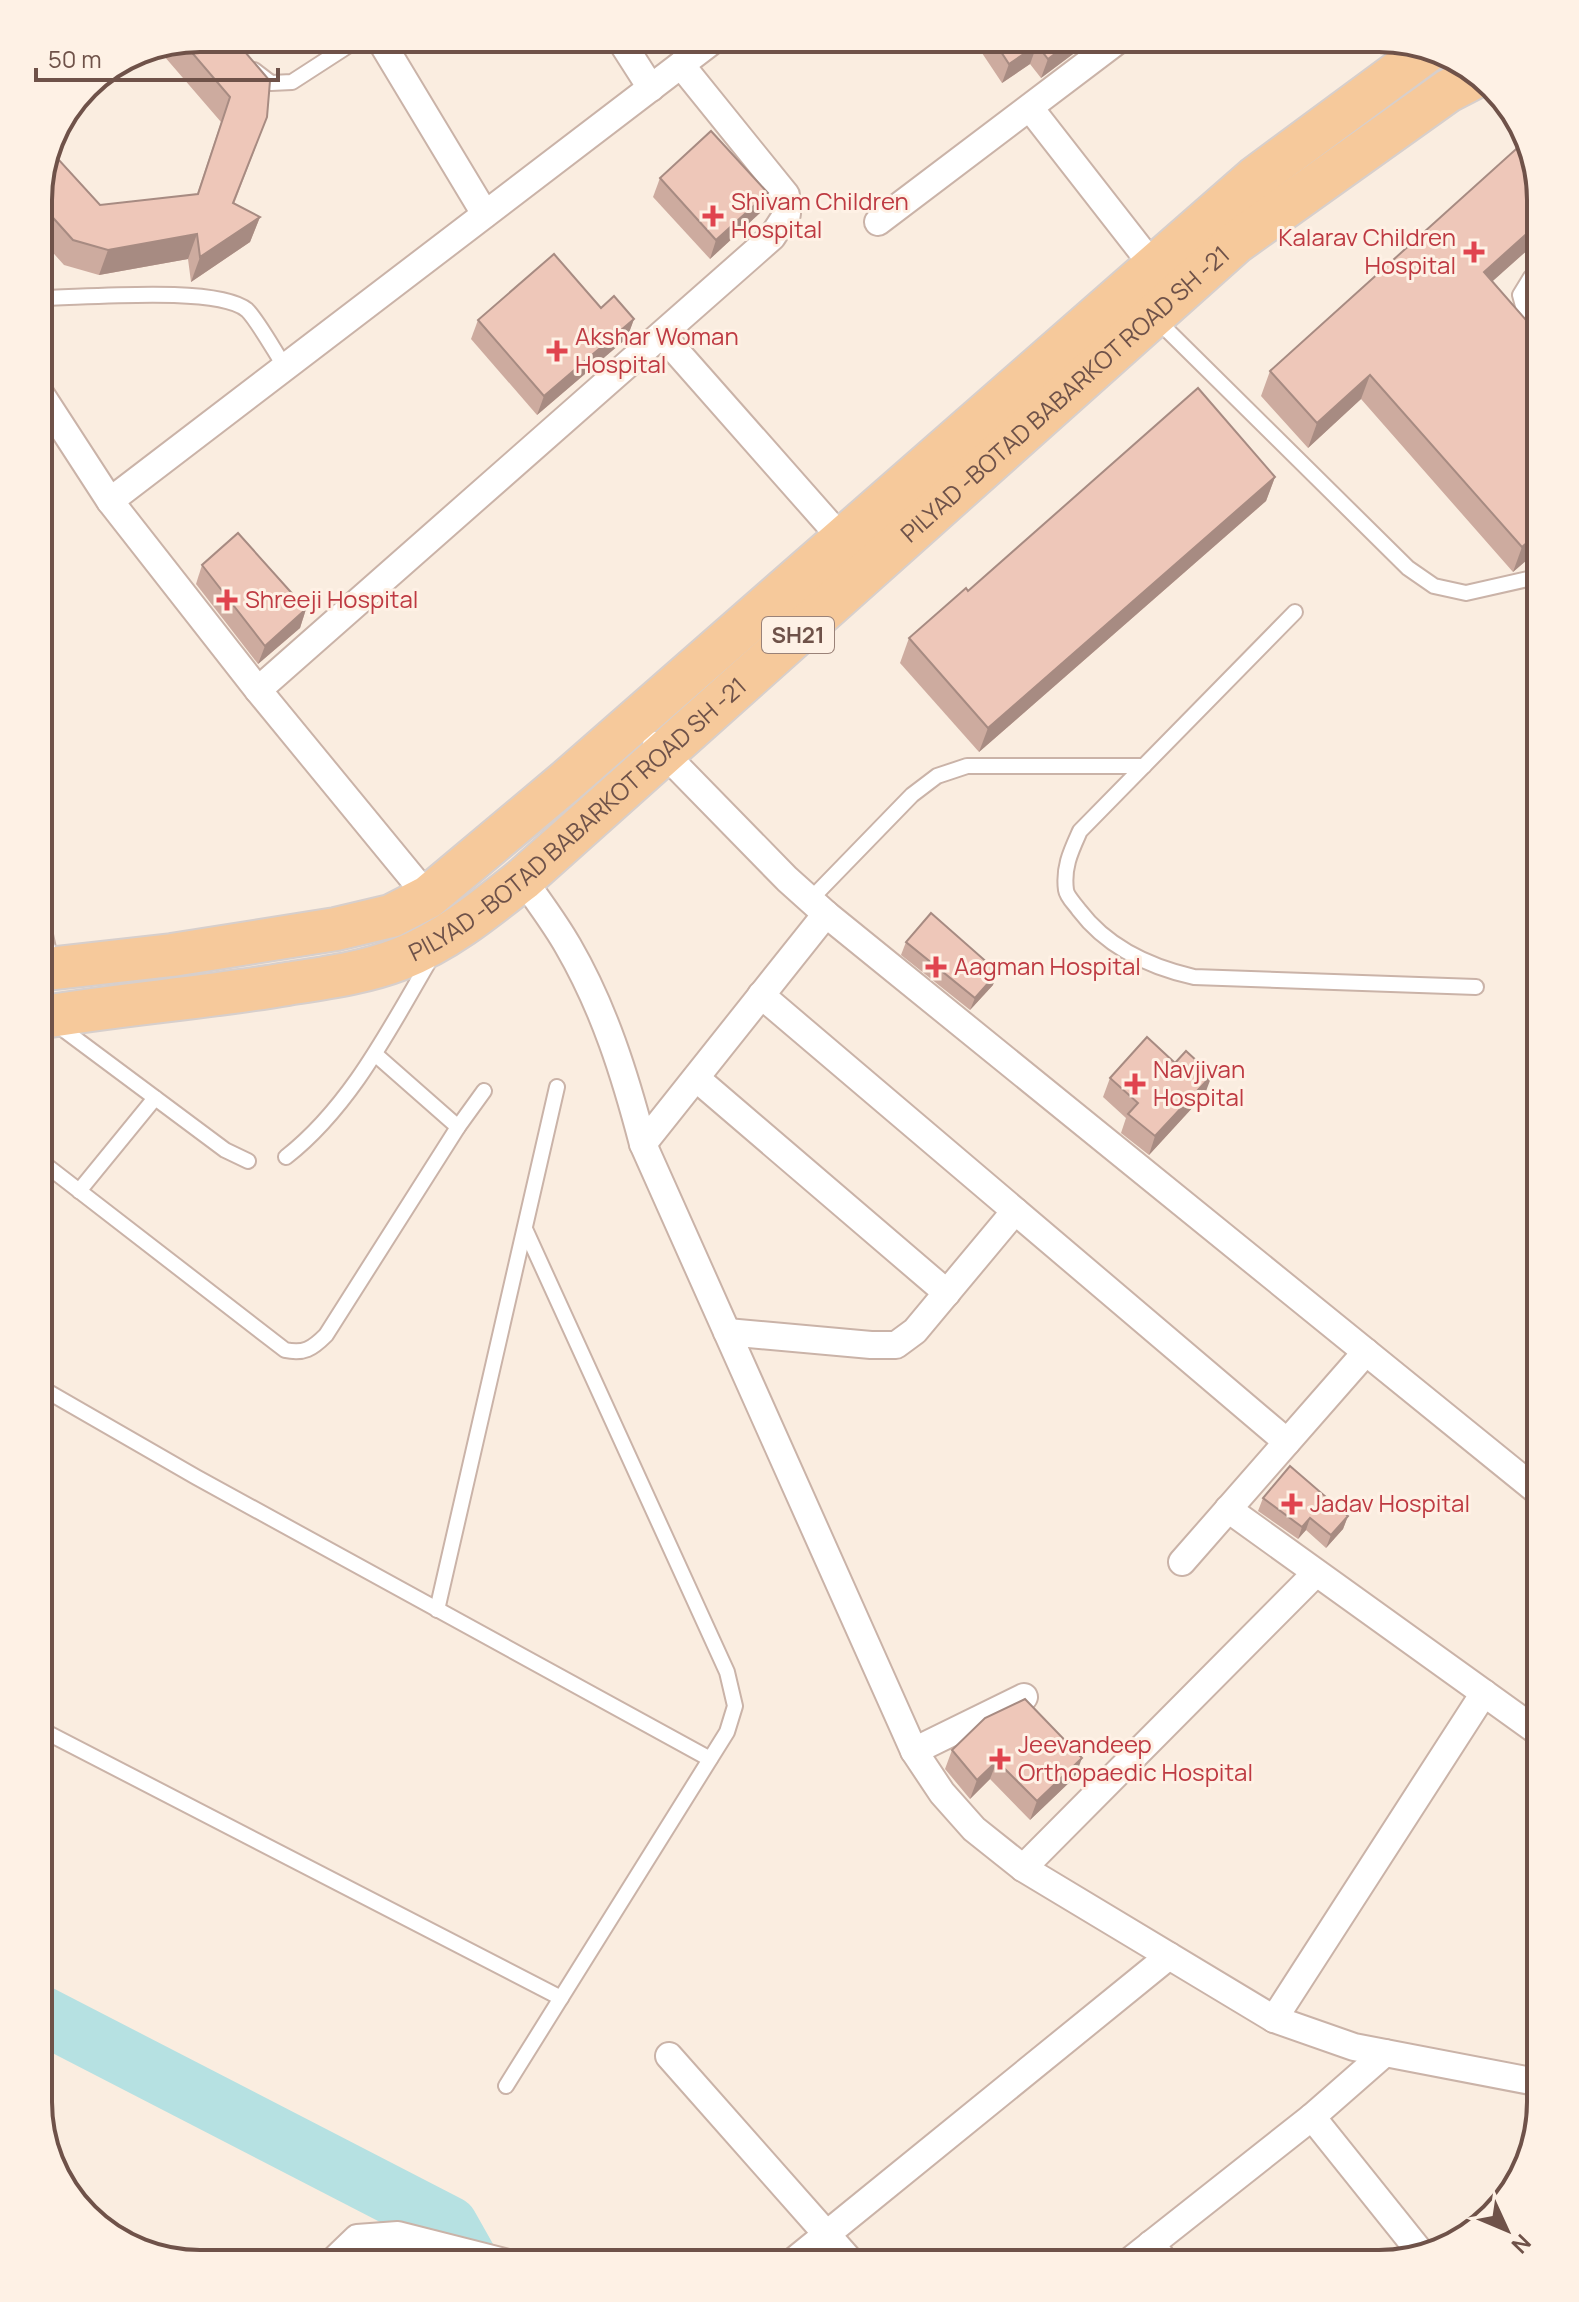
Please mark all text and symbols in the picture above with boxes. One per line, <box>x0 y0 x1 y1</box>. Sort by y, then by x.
scale bar <box>36 32 278 82</box>
text: 50 m <box>48 42 102 75</box>
place label: Shivam Children Hospital <box>731 184 909 245</box>
marker: Shivam Children Hospital <box>702 205 724 227</box>
place label: Kalarav Children Hospital <box>1278 220 1456 281</box>
street label: PILYAD -BOTAD BABARKOT ROAD SH -21 <box>893 238 1236 549</box>
marker: Kalarav Children Hospital <box>1463 241 1485 263</box>
place label: Akshar Woman Hospital <box>575 319 739 380</box>
marker: Akshar Woman Hospital <box>546 340 568 362</box>
place label: Shreeji Hospital <box>245 582 418 615</box>
marker: Shreeji Hospital <box>216 589 238 611</box>
road number: SH21 <box>762 617 834 653</box>
street label: PILYAD -BOTAD BABARKOT ROAD SH -21 <box>403 669 753 968</box>
place label: Aagman Hospital <box>954 949 1141 982</box>
marker: Aagman Hospital <box>925 956 947 978</box>
place label: Navjivan Hospital <box>1153 1052 1245 1113</box>
marker: Navjivan Hospital <box>1124 1073 1146 1095</box>
place label: Jadav Hospital <box>1310 1486 1470 1519</box>
marker: Jadav Hospital <box>1281 1493 1303 1515</box>
place label: Jeevandeep Orthopaedic Hospital <box>1018 1727 1253 1788</box>
marker: Jeevandeep Orthopaedic Hospital <box>989 1748 1011 1770</box>
north arrow <box>1467 2190 1547 2270</box>
text: N <box>1505 2228 1538 2260</box>

